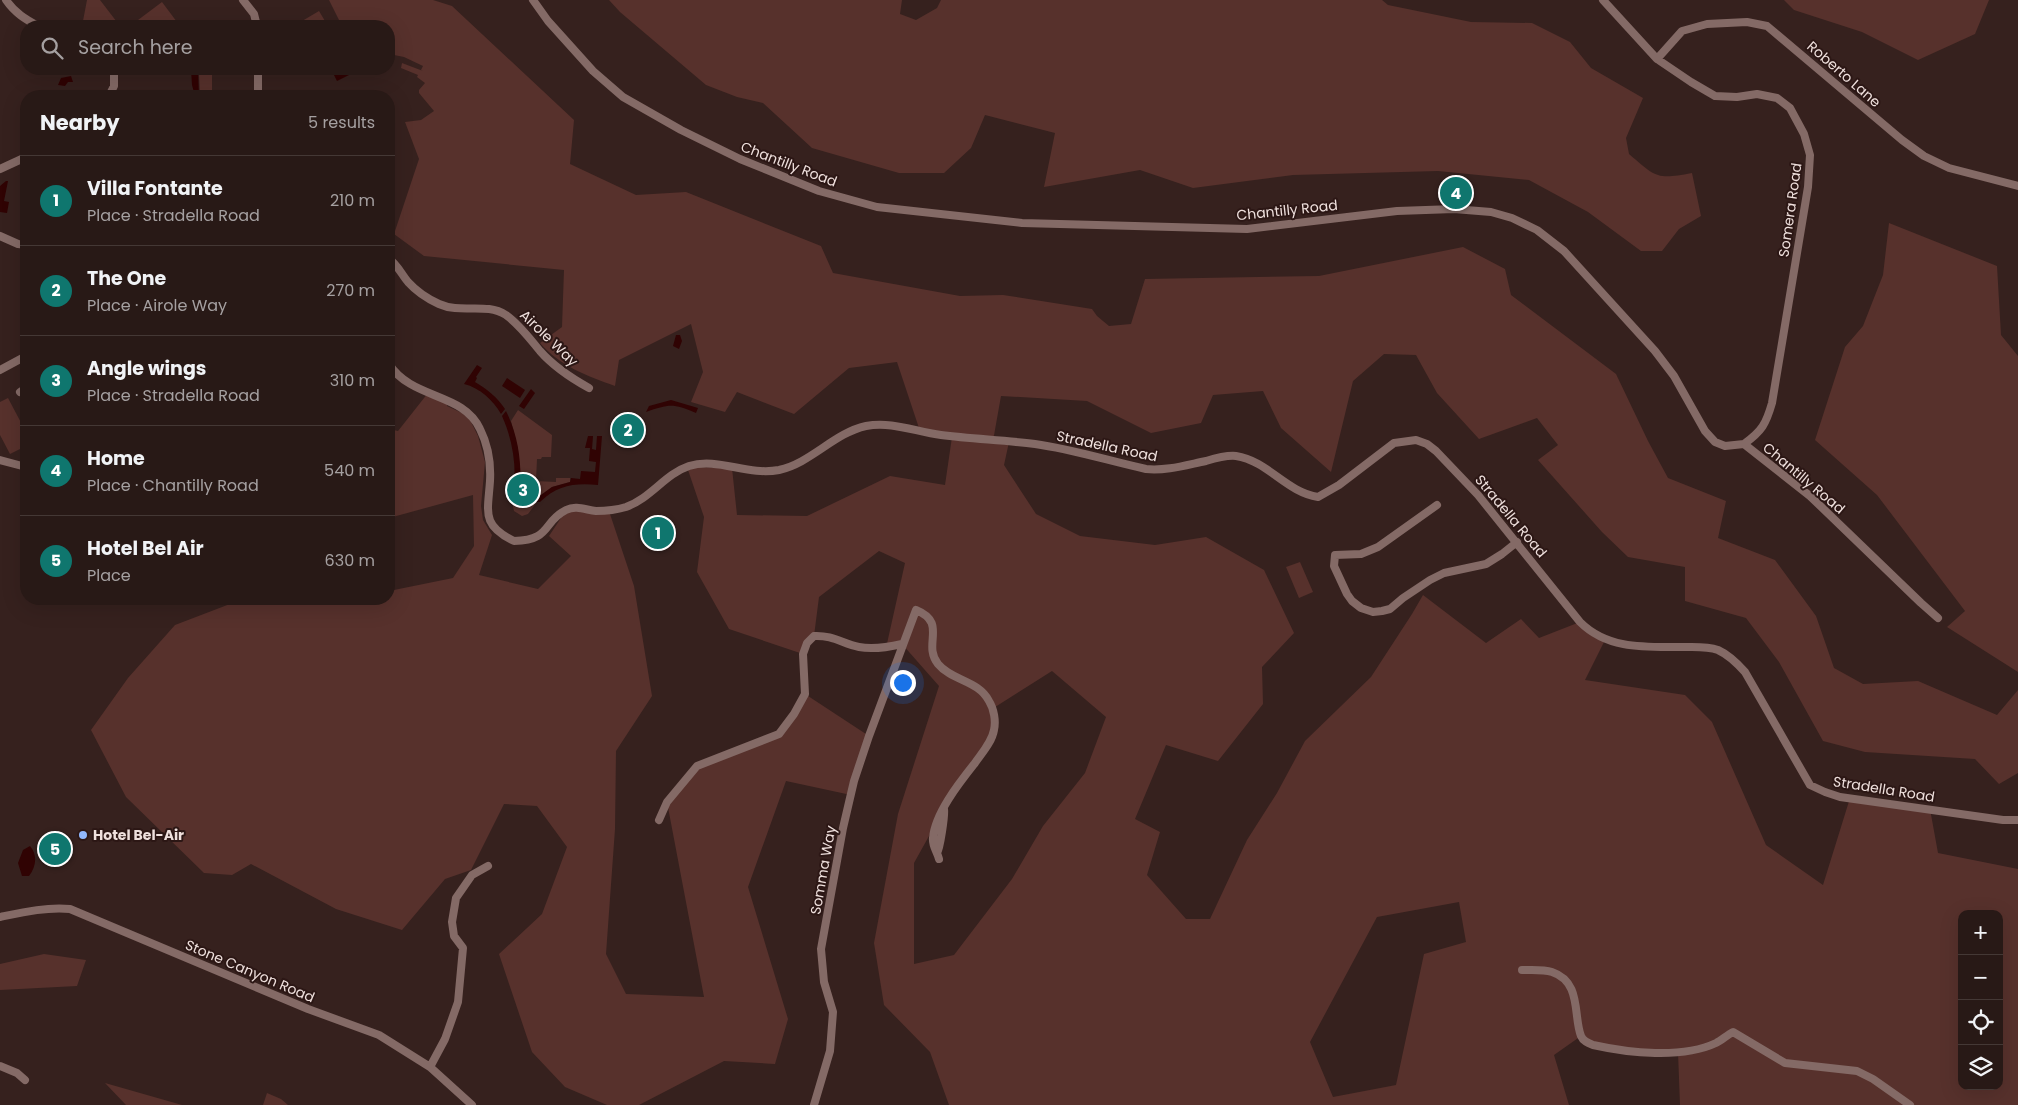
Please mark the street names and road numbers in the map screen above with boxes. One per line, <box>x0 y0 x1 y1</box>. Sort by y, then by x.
street label: Roberto Lane <box>1803 36 1885 112</box>
street label: Chantilly Road <box>738 136 840 192</box>
street label: Somera Road <box>1773 162 1807 258</box>
street label: Chantilly Road <box>1235 195 1339 225</box>
street label: Airole Way <box>515 305 583 371</box>
street label: Stradella Road <box>1055 426 1159 466</box>
street label: Chantilly Road <box>1759 438 1849 518</box>
street label: Stradella Road <box>1470 470 1552 562</box>
street label: Stradella Road <box>1832 771 1936 807</box>
street label: Somma Way <box>805 824 841 916</box>
street label: Stone Canyon Road <box>182 935 318 1007</box>

